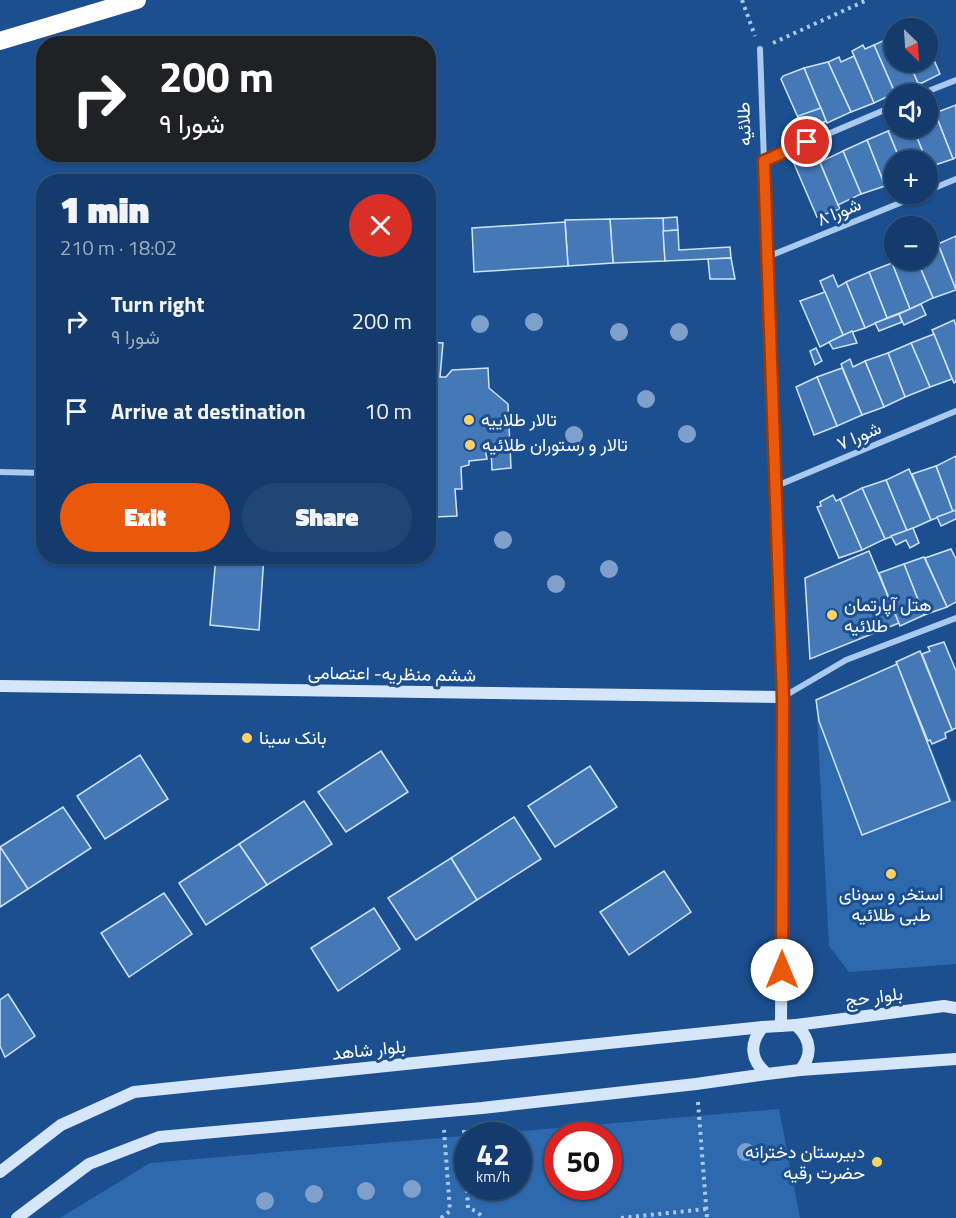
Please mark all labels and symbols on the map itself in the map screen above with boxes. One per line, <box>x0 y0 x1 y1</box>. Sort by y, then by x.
north arrow <box>884 18 938 72</box>
street label: طلائیه <box>729 102 758 146</box>
pin <box>781 116 832 167</box>
street label: شورا ۸ <box>812 190 865 233</box>
place label: تالار طلاییه <box>481 406 557 433</box>
marker: تالار طلاییه <box>462 413 476 427</box>
street label: شورا ۷ <box>832 414 885 457</box>
place label: تالار و رستوران طلائیه <box>482 431 628 458</box>
marker: تالار و رستوران طلائیه <box>463 438 477 452</box>
place label: هتل آپارتمان طلائیه <box>844 591 932 639</box>
marker: هتل آپارتمان طلائیه <box>825 608 839 622</box>
street label: ششم منظریه- اعتصامی <box>308 659 476 688</box>
place label: بانک سینا <box>259 724 327 751</box>
marker: بانک سینا <box>240 731 254 745</box>
marker: استخر و سونای طبی طلائیه <box>884 867 898 881</box>
place label: استخر و سونای طبی طلائیه <box>839 880 943 928</box>
position arrow <box>750 938 814 1002</box>
street label: بلوار حج <box>844 980 904 1013</box>
street label: بلوار شاهد <box>331 1032 407 1067</box>
speed limit sign: 50 <box>544 1122 622 1200</box>
place label: دبیرستان دخترانه حضرت رقیه <box>745 1138 865 1186</box>
marker: دبیرستان دخترانه حضرت رقیه <box>870 1155 884 1169</box>

